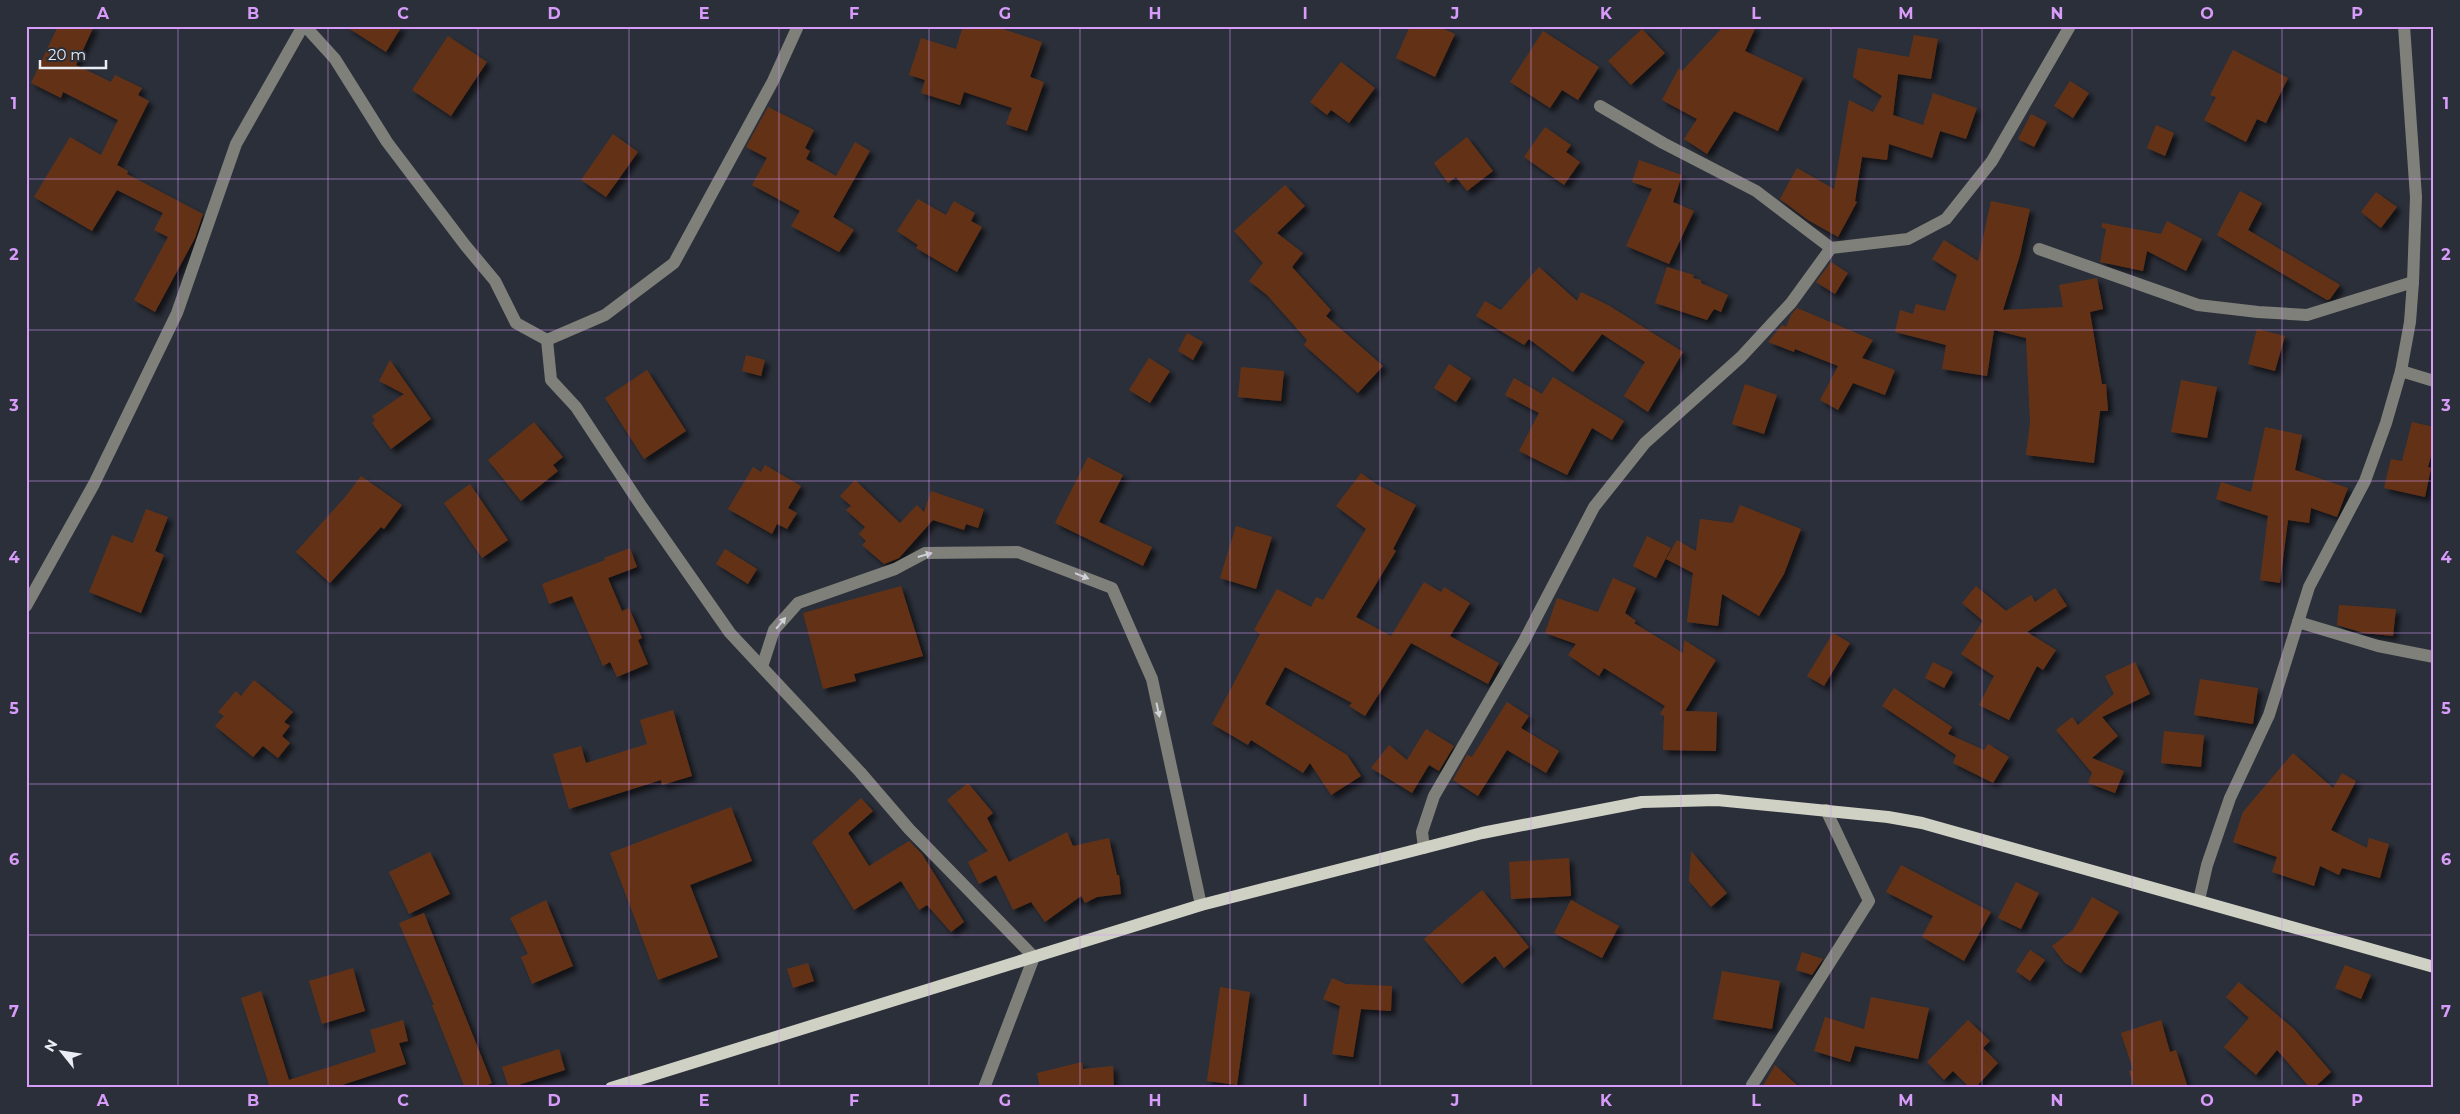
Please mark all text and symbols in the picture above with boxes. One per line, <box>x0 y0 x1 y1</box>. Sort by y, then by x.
text: A <box>96 4 110 23</box>
text: B <box>247 4 259 23</box>
text: C <box>397 4 409 23</box>
text: D <box>547 4 561 23</box>
text: E <box>699 4 709 23</box>
text: F <box>849 4 859 23</box>
text: G <box>999 4 1011 23</box>
text: H <box>1149 4 1161 23</box>
text: I <box>1302 4 1308 23</box>
text: J <box>1450 4 1459 23</box>
text: K <box>1600 4 1613 23</box>
text: L <box>1751 4 1761 23</box>
text: M <box>1898 4 1914 23</box>
text: N <box>2051 4 2063 23</box>
text: O <box>2200 4 2214 23</box>
text: P <box>2351 4 2363 23</box>
scale bar <box>40 38 106 70</box>
text: 20 m <box>48 45 86 64</box>
text: 1 <box>11 94 17 113</box>
text: 1 <box>2443 94 2449 113</box>
text: 2 <box>9 245 19 264</box>
text: 2 <box>2441 245 2451 264</box>
text: 3 <box>8 396 19 415</box>
text: 3 <box>2440 396 2451 415</box>
text: 4 <box>8 548 20 567</box>
text: 4 <box>2440 548 2452 567</box>
one-way arrow <box>917 551 933 559</box>
one-way arrow <box>1075 572 1090 580</box>
one-way arrow <box>775 616 786 629</box>
text: 5 <box>9 699 19 718</box>
text: 5 <box>2441 699 2451 718</box>
one-way arrow <box>1154 702 1162 717</box>
text: 6 <box>9 850 19 869</box>
text: 6 <box>2441 850 2451 869</box>
text: 7 <box>9 1002 19 1021</box>
text: 7 <box>2441 1002 2451 1021</box>
north arrow <box>38 1026 88 1076</box>
text: N <box>40 1036 61 1055</box>
text: A <box>96 1091 110 1110</box>
text: B <box>247 1091 259 1110</box>
text: C <box>397 1091 409 1110</box>
text: D <box>547 1091 561 1110</box>
text: E <box>699 1091 709 1110</box>
text: F <box>849 1091 859 1110</box>
text: G <box>999 1091 1011 1110</box>
text: H <box>1149 1091 1161 1110</box>
text: I <box>1302 1091 1308 1110</box>
text: J <box>1450 1091 1459 1110</box>
text: K <box>1600 1091 1613 1110</box>
text: L <box>1751 1091 1761 1110</box>
text: M <box>1898 1091 1914 1110</box>
text: N <box>2051 1091 2063 1110</box>
text: O <box>2200 1091 2214 1110</box>
text: P <box>2351 1091 2363 1110</box>

